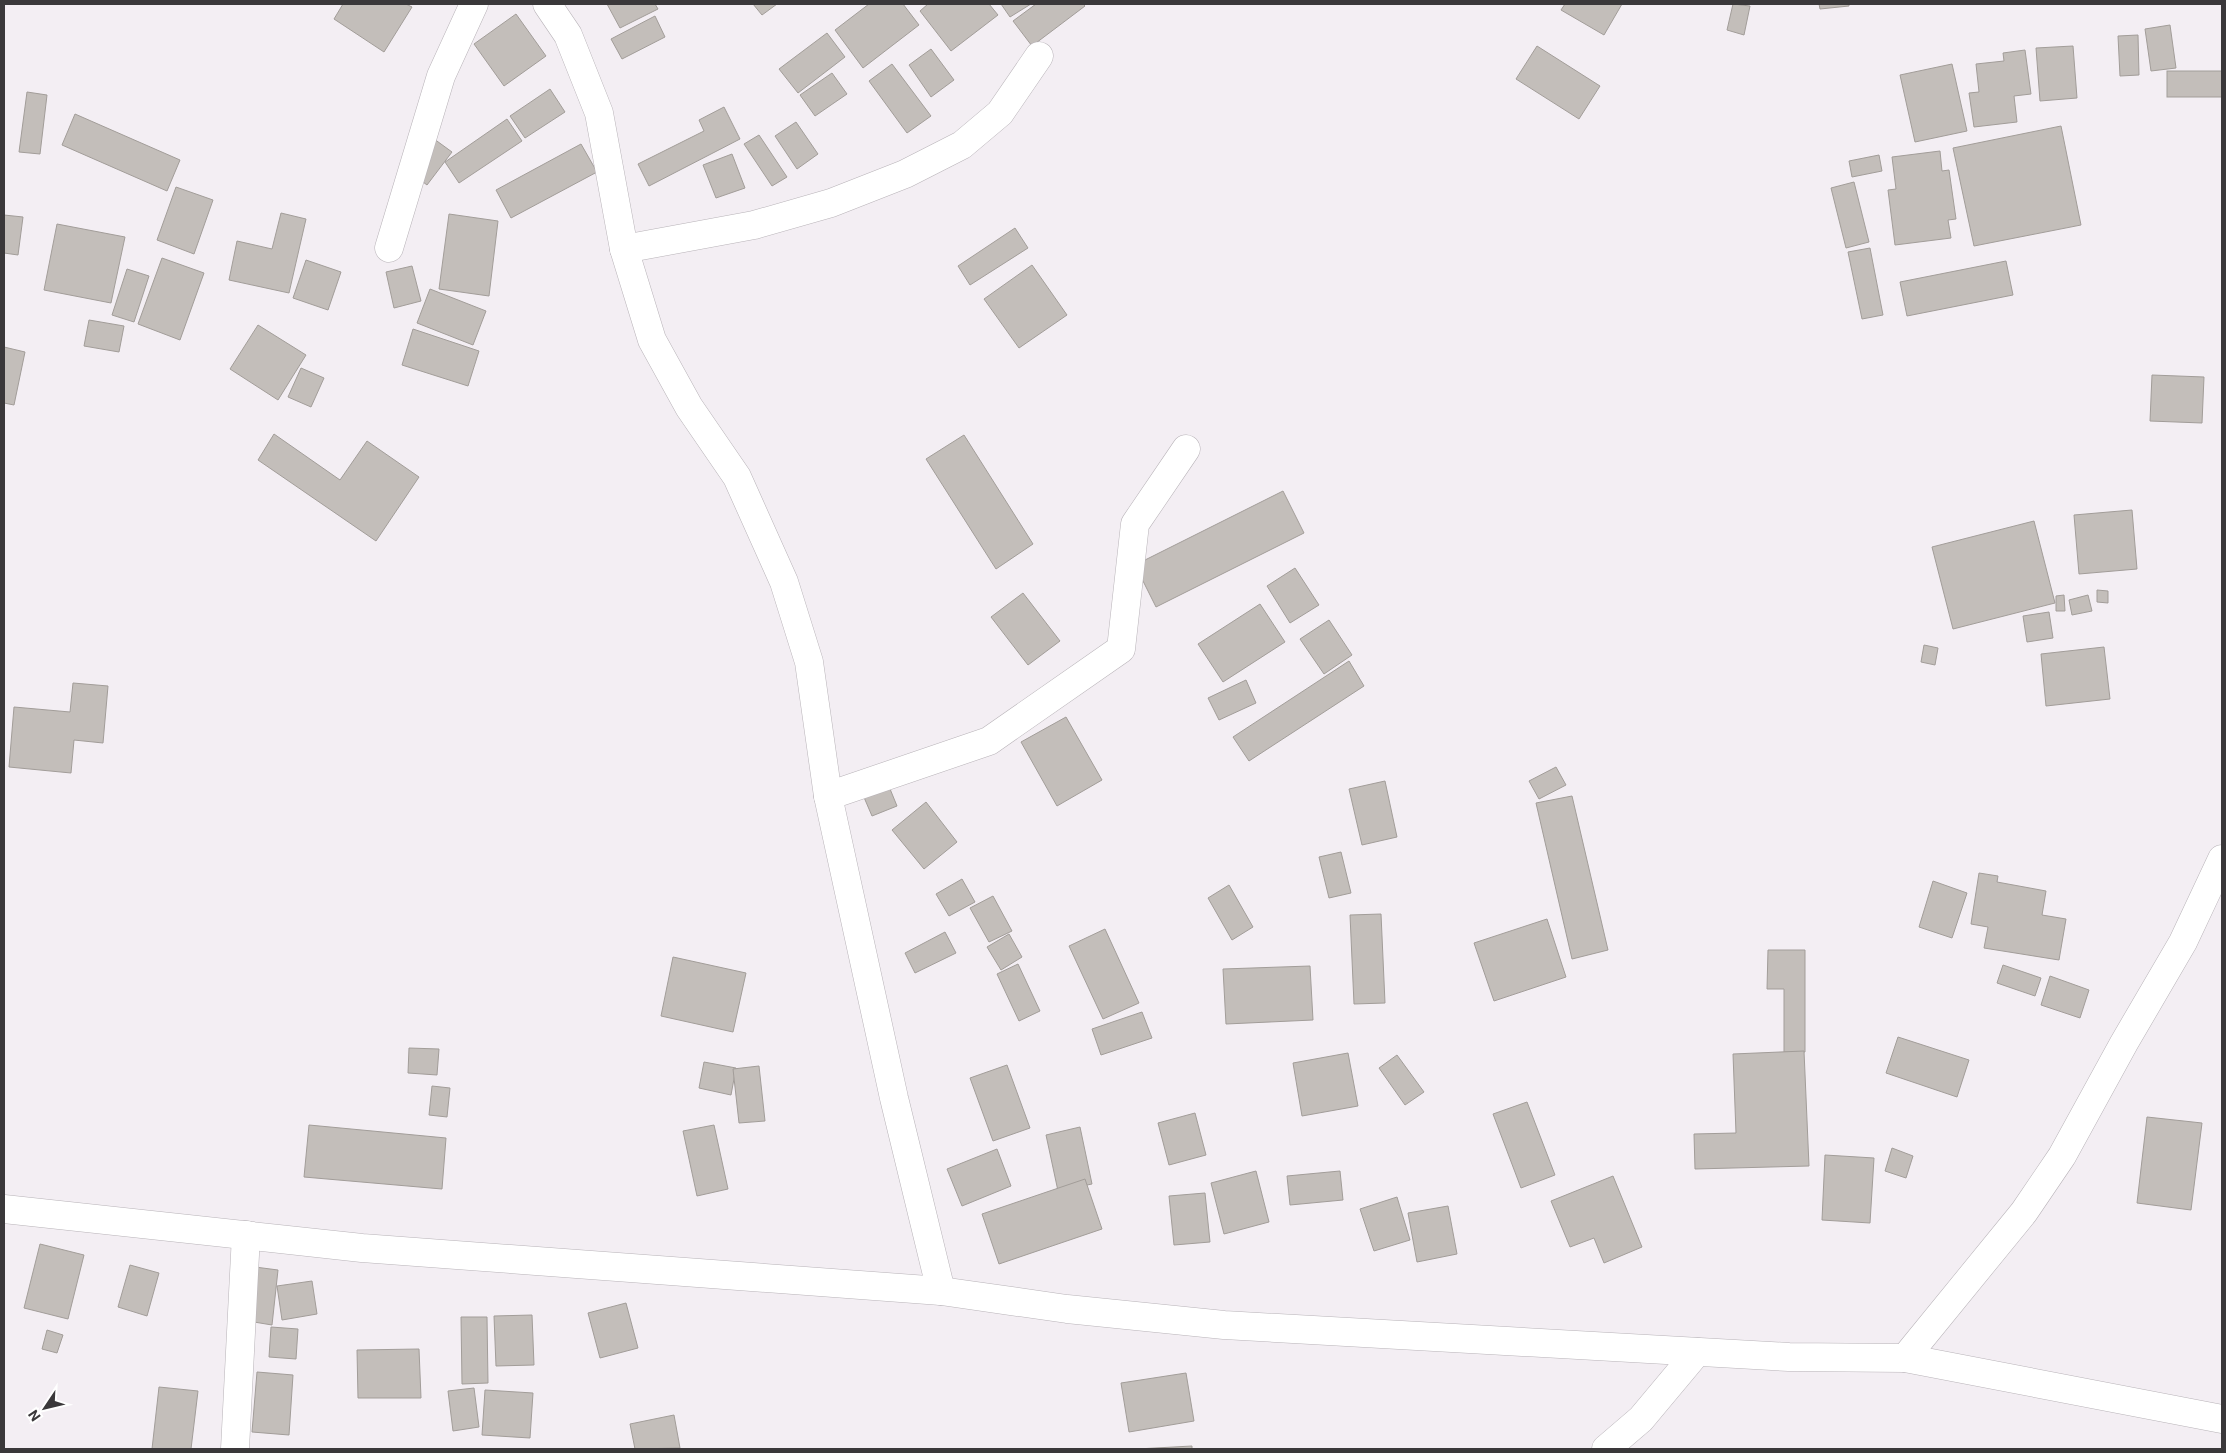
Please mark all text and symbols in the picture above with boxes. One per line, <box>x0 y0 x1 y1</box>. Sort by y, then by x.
north arrow <box>20 1383 70 1433</box>
text: N <box>25 1407 44 1424</box>

